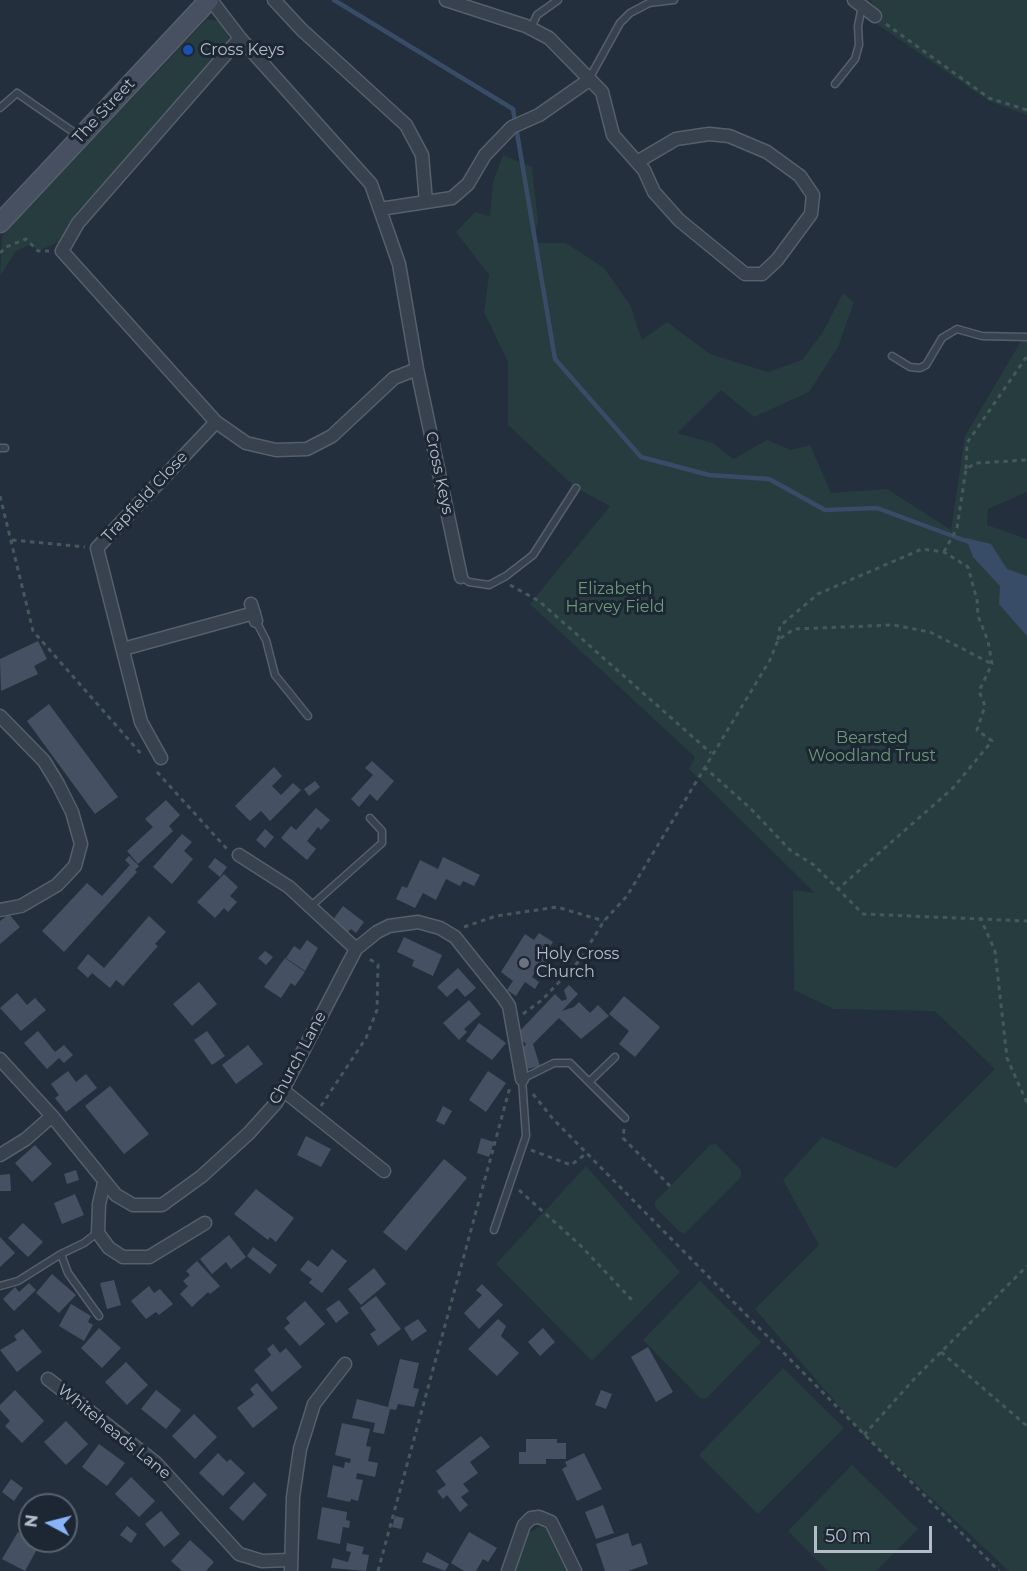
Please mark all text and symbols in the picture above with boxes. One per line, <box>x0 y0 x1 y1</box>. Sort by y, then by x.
place label: Cross Keys <box>200 40 284 60</box>
marker: Cross Keys <box>181 43 195 57</box>
street label: The Street <box>69 74 139 148</box>
street label: Cross Keys <box>421 430 457 516</box>
street label: Trapfield Close <box>98 448 192 546</box>
park label: Elizabeth Harvey Field <box>565 579 665 617</box>
park label: Bearsted Woodland Trust <box>808 728 936 766</box>
place label: Holy Cross Church <box>536 944 619 982</box>
marker: Holy Cross Church <box>517 956 531 970</box>
street label: Church Lane <box>265 1008 331 1108</box>
street label: Whiteheads Lane <box>53 1380 175 1484</box>
north arrow <box>18 1493 78 1553</box>
text: N <box>21 1513 42 1529</box>
scale bar <box>817 1514 936 1552</box>
text: 50 m <box>825 1525 871 1547</box>

